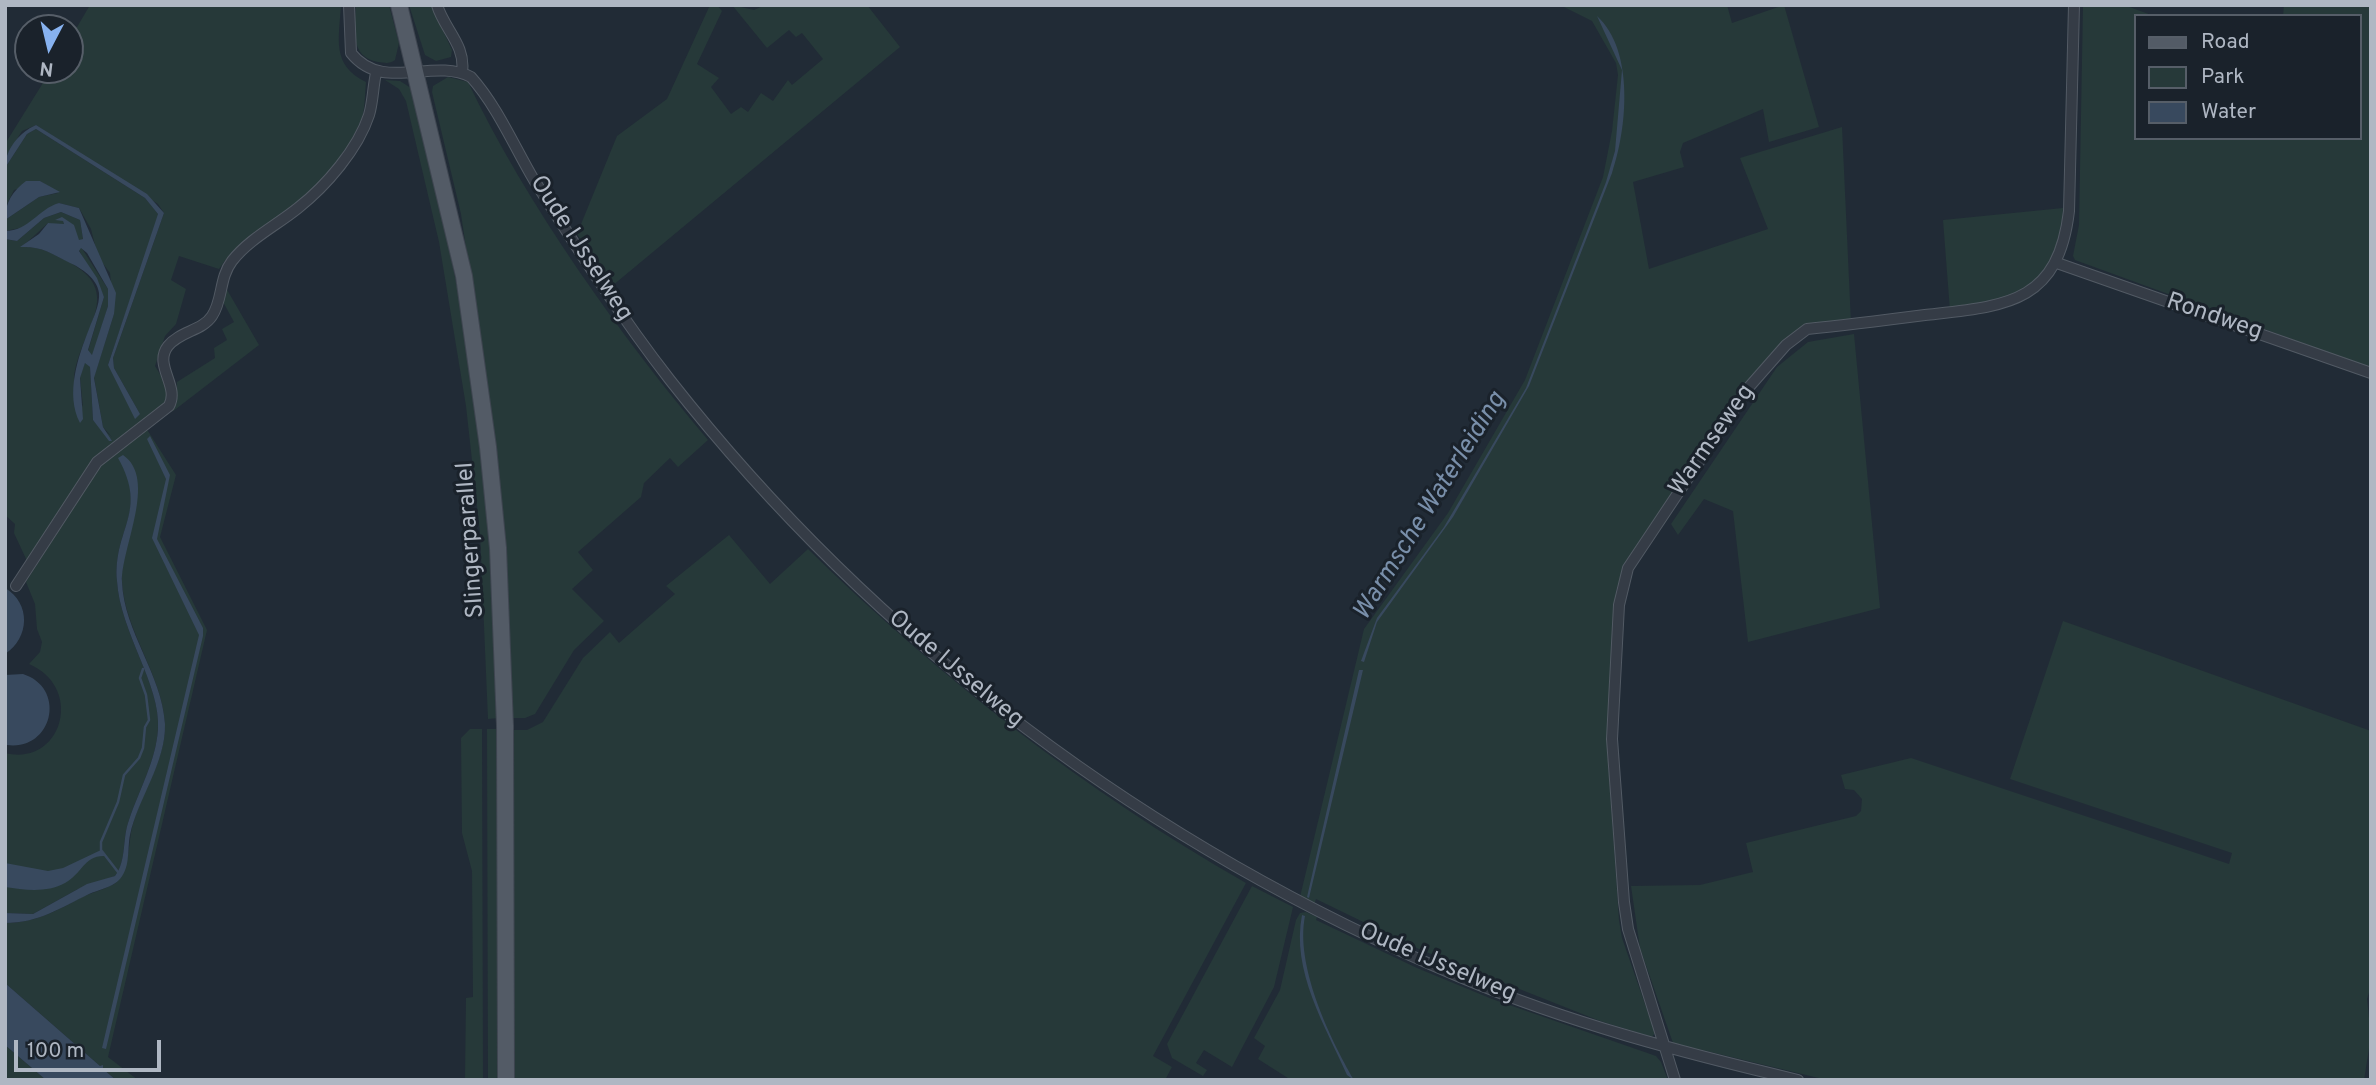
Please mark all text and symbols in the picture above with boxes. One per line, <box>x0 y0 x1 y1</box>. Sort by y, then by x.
north arrow <box>14 14 84 84</box>
legend <box>2134 14 2362 140</box>
text: Road <box>2201 29 2250 56</box>
text: N <box>38 55 55 81</box>
text: Park <box>2201 64 2244 91</box>
text: Water <box>2201 99 2256 126</box>
street label: Oude IJsselweg <box>522 171 638 327</box>
street label: Rondweg <box>2162 288 2266 348</box>
street label: Warmseweg <box>1664 380 1762 502</box>
water label: Warmsche Waterleiding <box>1348 387 1514 627</box>
street label: Slingerparallel <box>452 461 492 619</box>
street label: Oude IJsselweg <box>881 605 1029 735</box>
street label: Oude IJsselweg <box>1354 918 1520 1010</box>
scale bar <box>18 1026 164 1070</box>
text: 100 m <box>27 1038 84 1065</box>

